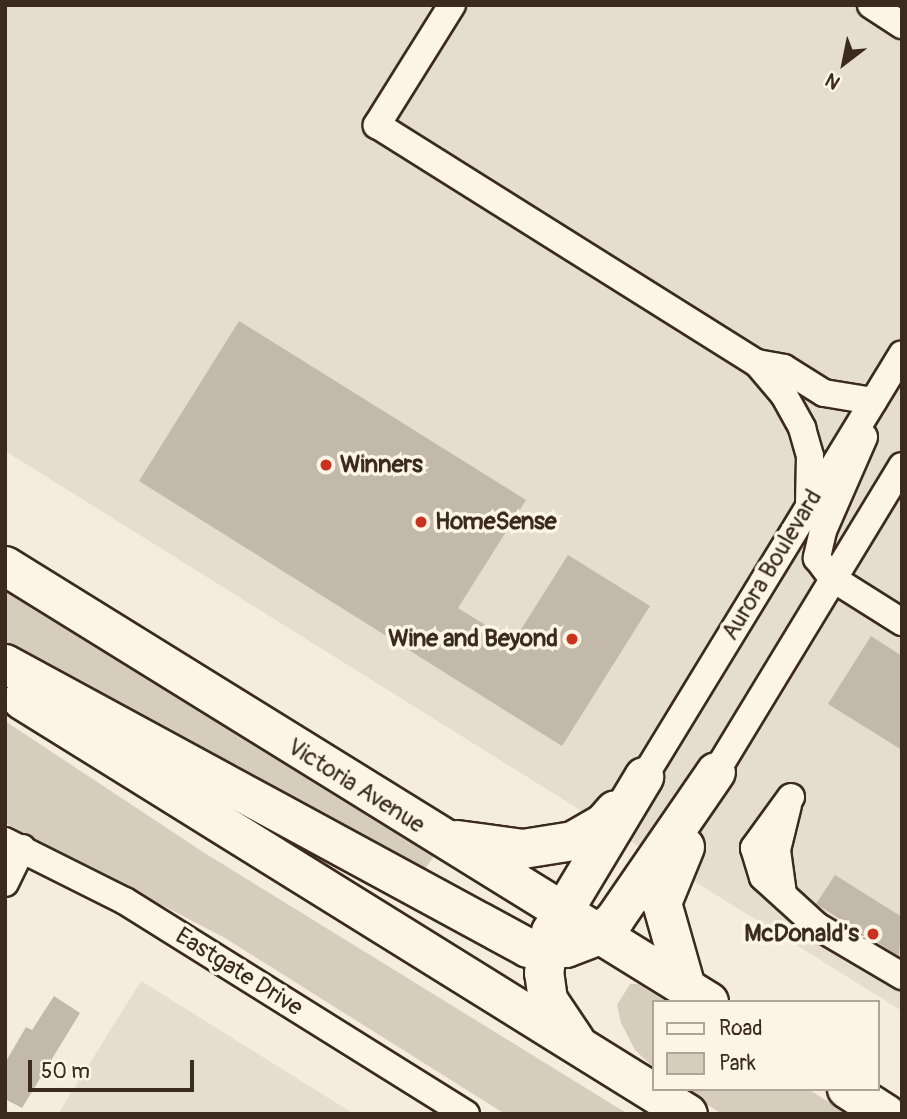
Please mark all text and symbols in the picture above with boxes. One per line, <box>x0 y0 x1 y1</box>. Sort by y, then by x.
north arrow <box>809 28 879 98</box>
text: N <box>821 67 845 94</box>
place label: Winners <box>340 451 423 479</box>
marker: Winners <box>318 457 334 473</box>
street label: Aurora Boulevard <box>716 485 828 645</box>
place label: HomeSense <box>435 508 557 536</box>
marker: HomeSense <box>413 514 429 530</box>
place label: Wine and Beyond <box>388 625 558 653</box>
marker: Wine and Beyond <box>564 631 580 647</box>
street label: Victoria Avenue <box>282 732 430 840</box>
place label: McDonald's <box>744 920 859 948</box>
street label: Eastgate Drive <box>170 922 308 1022</box>
marker: McDonald's <box>865 926 881 942</box>
legend <box>652 1000 879 1091</box>
text: Road <box>719 1015 763 1042</box>
scale bar <box>32 1046 198 1090</box>
text: Park <box>719 1050 756 1077</box>
text: 50 m <box>41 1058 90 1085</box>

